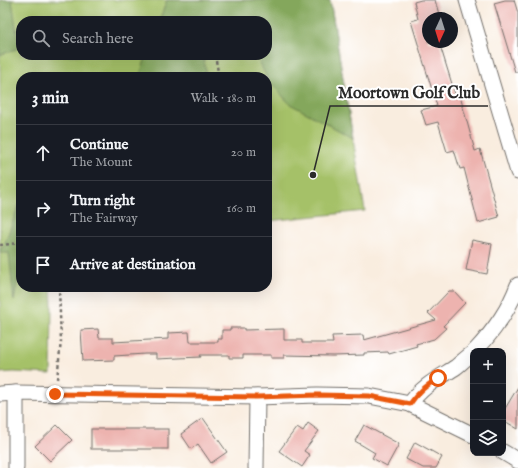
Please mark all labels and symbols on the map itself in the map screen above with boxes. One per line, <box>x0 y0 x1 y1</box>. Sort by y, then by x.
north arrow <box>422 12 458 48</box>
callout: Moortown Golf Club <box>330 78 488 106</box>
text: Moortown Golf Club <box>338 84 480 104</box>
route start <box>429 369 447 387</box>
route end <box>46 385 64 403</box>

